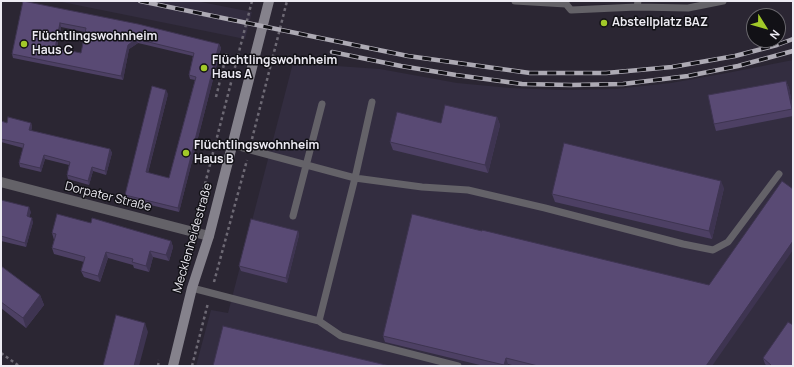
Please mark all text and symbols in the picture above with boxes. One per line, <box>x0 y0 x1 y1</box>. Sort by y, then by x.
north arrow <box>746 8 786 48</box>
place label: Abstellplatz BAZ <box>612 16 708 30</box>
marker: Abstellplatz BAZ <box>599 18 609 28</box>
text: N <box>767 27 784 43</box>
place label: Flüchtlingswohnheim Haus C <box>32 30 157 58</box>
marker: Flüchtlingswohnheim Haus C <box>19 39 29 49</box>
place label: Flüchtlingswohnheim Haus A <box>212 54 337 82</box>
marker: Flüchtlingswohnheim Haus A <box>199 63 209 73</box>
place label: Flüchtlingswohnheim Haus B <box>194 139 319 167</box>
marker: Flüchtlingswohnheim Haus B <box>181 148 191 158</box>
street label: Dorpater Straße <box>63 179 153 215</box>
street label: Mecklenheidestraße <box>170 181 216 295</box>

